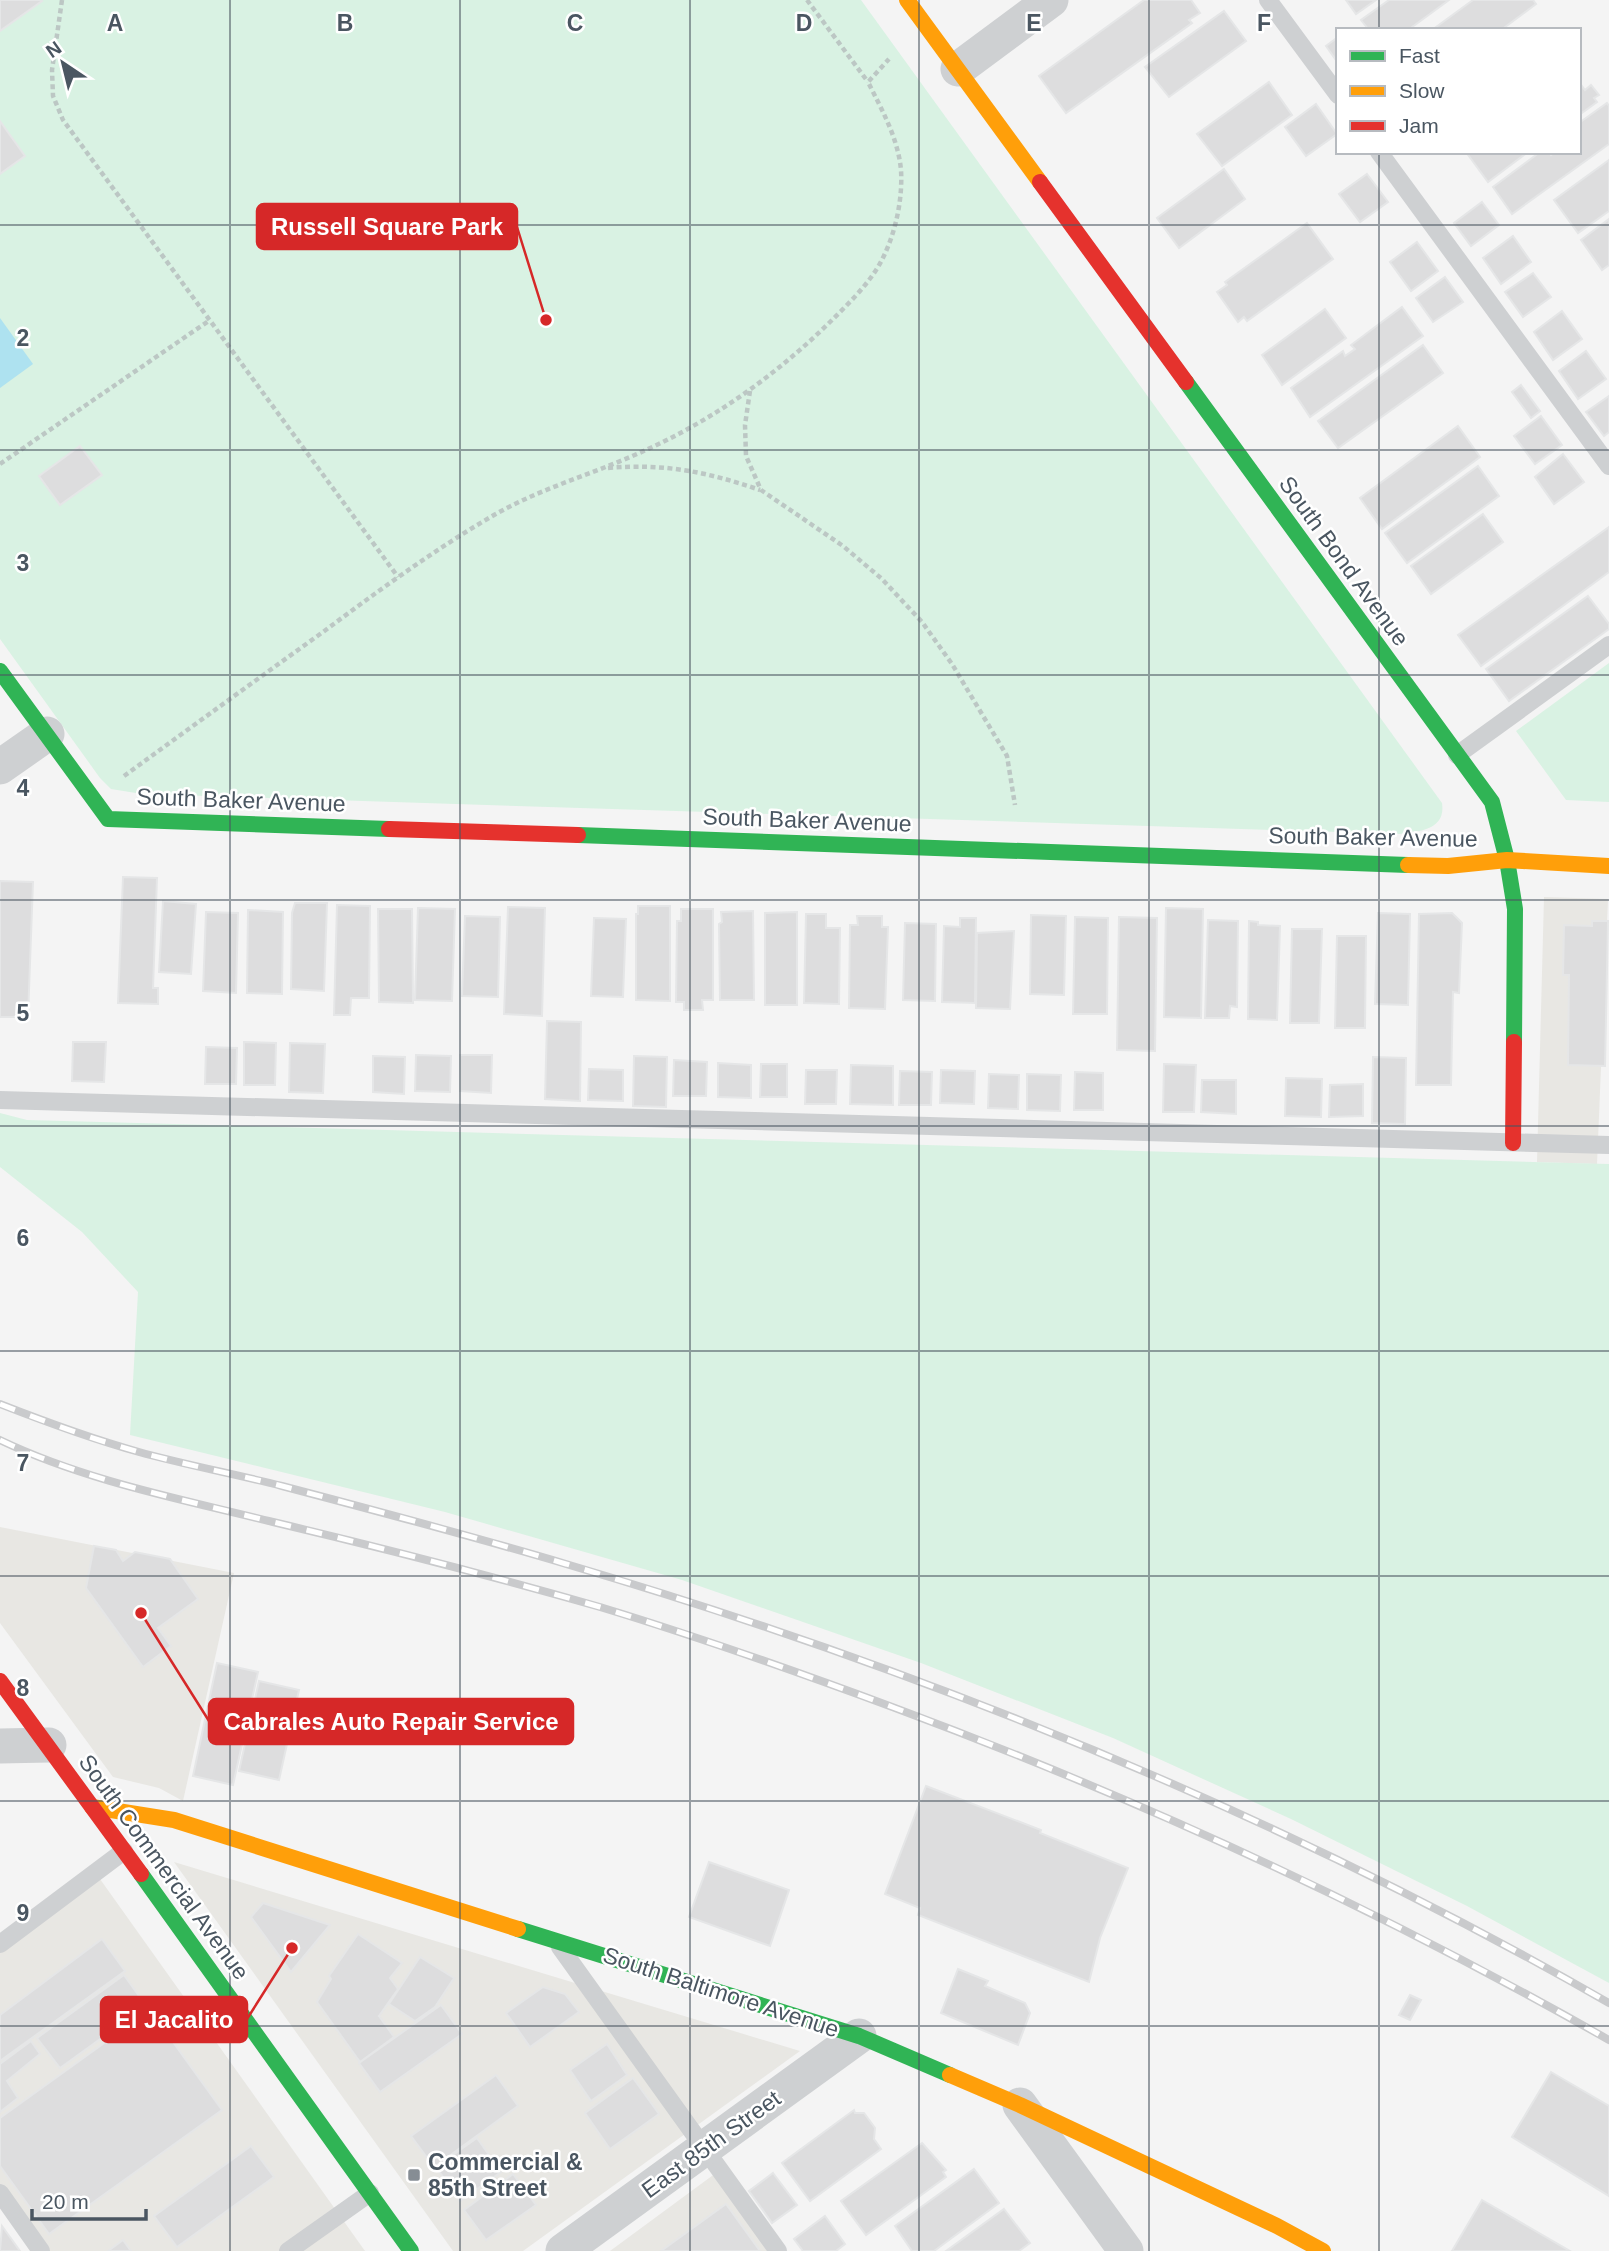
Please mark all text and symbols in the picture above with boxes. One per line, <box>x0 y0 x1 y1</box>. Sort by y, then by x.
text: A <box>107 10 123 36</box>
text: B <box>337 10 353 36</box>
text: C <box>567 10 583 36</box>
text: D <box>796 10 812 36</box>
text: E <box>1026 10 1042 36</box>
text: F <box>1257 10 1271 36</box>
north arrow <box>28 28 98 98</box>
legend <box>1336 28 1581 154</box>
text: N <box>42 37 65 62</box>
text: Fast <box>1399 44 1440 67</box>
text: Slow <box>1399 79 1445 102</box>
text: Jam <box>1399 114 1439 137</box>
callout: Russell Square Park <box>257 204 517 249</box>
text: Russell Square Park <box>271 213 504 240</box>
text: 2 <box>17 325 29 351</box>
street label: South Bond Avenue <box>1274 471 1414 651</box>
text: 3 <box>17 550 29 576</box>
text: 4 <box>17 775 30 801</box>
street label: South Baker Avenue <box>136 783 346 817</box>
street label: South Baker Avenue <box>702 803 912 837</box>
street label: South Baker Avenue <box>1268 822 1478 852</box>
text: 5 <box>17 1000 30 1026</box>
text: 6 <box>17 1225 29 1251</box>
text: 7 <box>17 1450 29 1476</box>
text: 8 <box>17 1675 30 1701</box>
callout: Cabrales Auto Repair Service <box>209 1699 573 1744</box>
text: Cabrales Auto Repair Service <box>223 1708 559 1735</box>
street label: South Commercial Avenue <box>74 1749 254 1985</box>
text: 9 <box>17 1900 29 1926</box>
street label: South Baltimore Avenue <box>600 1942 842 2042</box>
callout: El Jacalito <box>101 1997 247 2042</box>
text: El Jacalito <box>115 2006 233 2033</box>
street label: East 85th Street <box>637 2085 786 2203</box>
place label: Commercial & 85th Street <box>428 2149 583 2201</box>
marker: Commercial & 85th Street <box>406 2167 422 2183</box>
scale bar <box>32 2178 145 2222</box>
text: 20 m <box>42 2190 89 2213</box>

